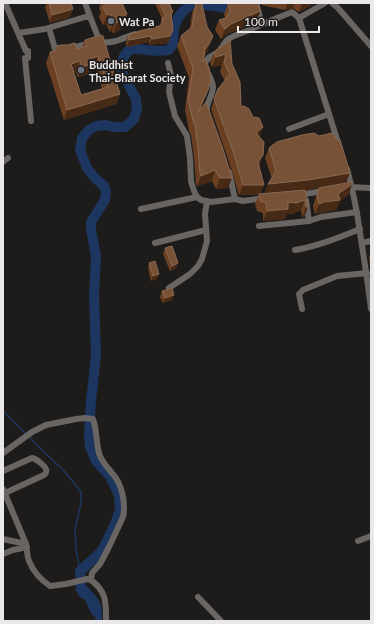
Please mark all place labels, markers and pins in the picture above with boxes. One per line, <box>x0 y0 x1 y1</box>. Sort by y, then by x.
place label: Wat Pa <box>119 15 154 28</box>
marker: Wat Pa <box>106 16 116 26</box>
place label: Buddhist Thai-Bharat Society <box>89 58 186 84</box>
marker: Buddhist Thai-Bharat Society <box>76 65 86 75</box>

